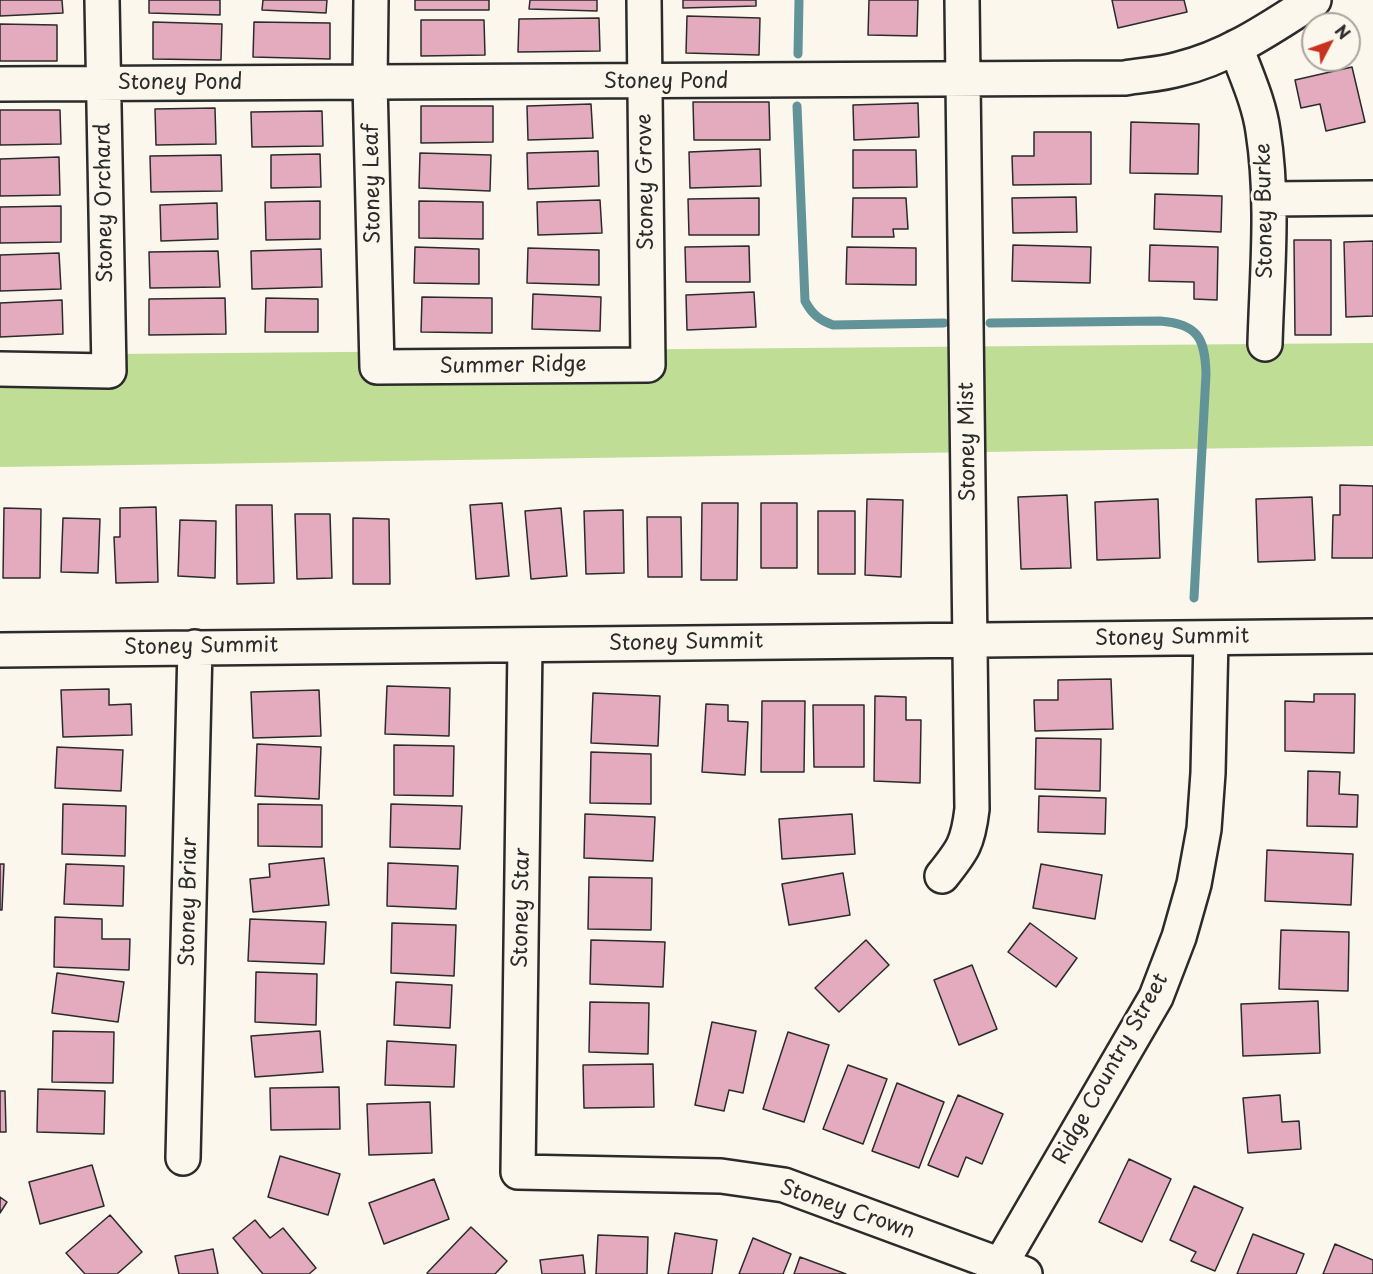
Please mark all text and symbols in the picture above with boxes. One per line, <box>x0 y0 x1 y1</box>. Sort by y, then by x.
north arrow <box>1301 12 1361 72</box>
text: N <box>1330 19 1356 44</box>
street label: Stoney Pond <box>604 69 728 95</box>
street label: Stoney Pond <box>118 70 242 96</box>
street label: Stoney Grove <box>632 113 660 251</box>
street label: Stoney Orchard <box>91 123 119 283</box>
street label: Stoney Leaf <box>359 124 387 244</box>
street label: Stoney Burke <box>1251 143 1279 279</box>
street label: Summer Ridge <box>439 352 587 380</box>
street label: Stoney Mist <box>954 382 982 502</box>
street label: Stoney Summit <box>1095 624 1249 652</box>
street label: Stoney Summit <box>609 629 763 657</box>
street label: Stoney Summit <box>124 633 278 661</box>
street label: Stoney Briar <box>175 837 203 967</box>
street label: Stoney Star <box>508 848 536 968</box>
street label: Ridge Country Street <box>1048 969 1174 1169</box>
street label: Stoney Crown <box>776 1175 918 1245</box>

